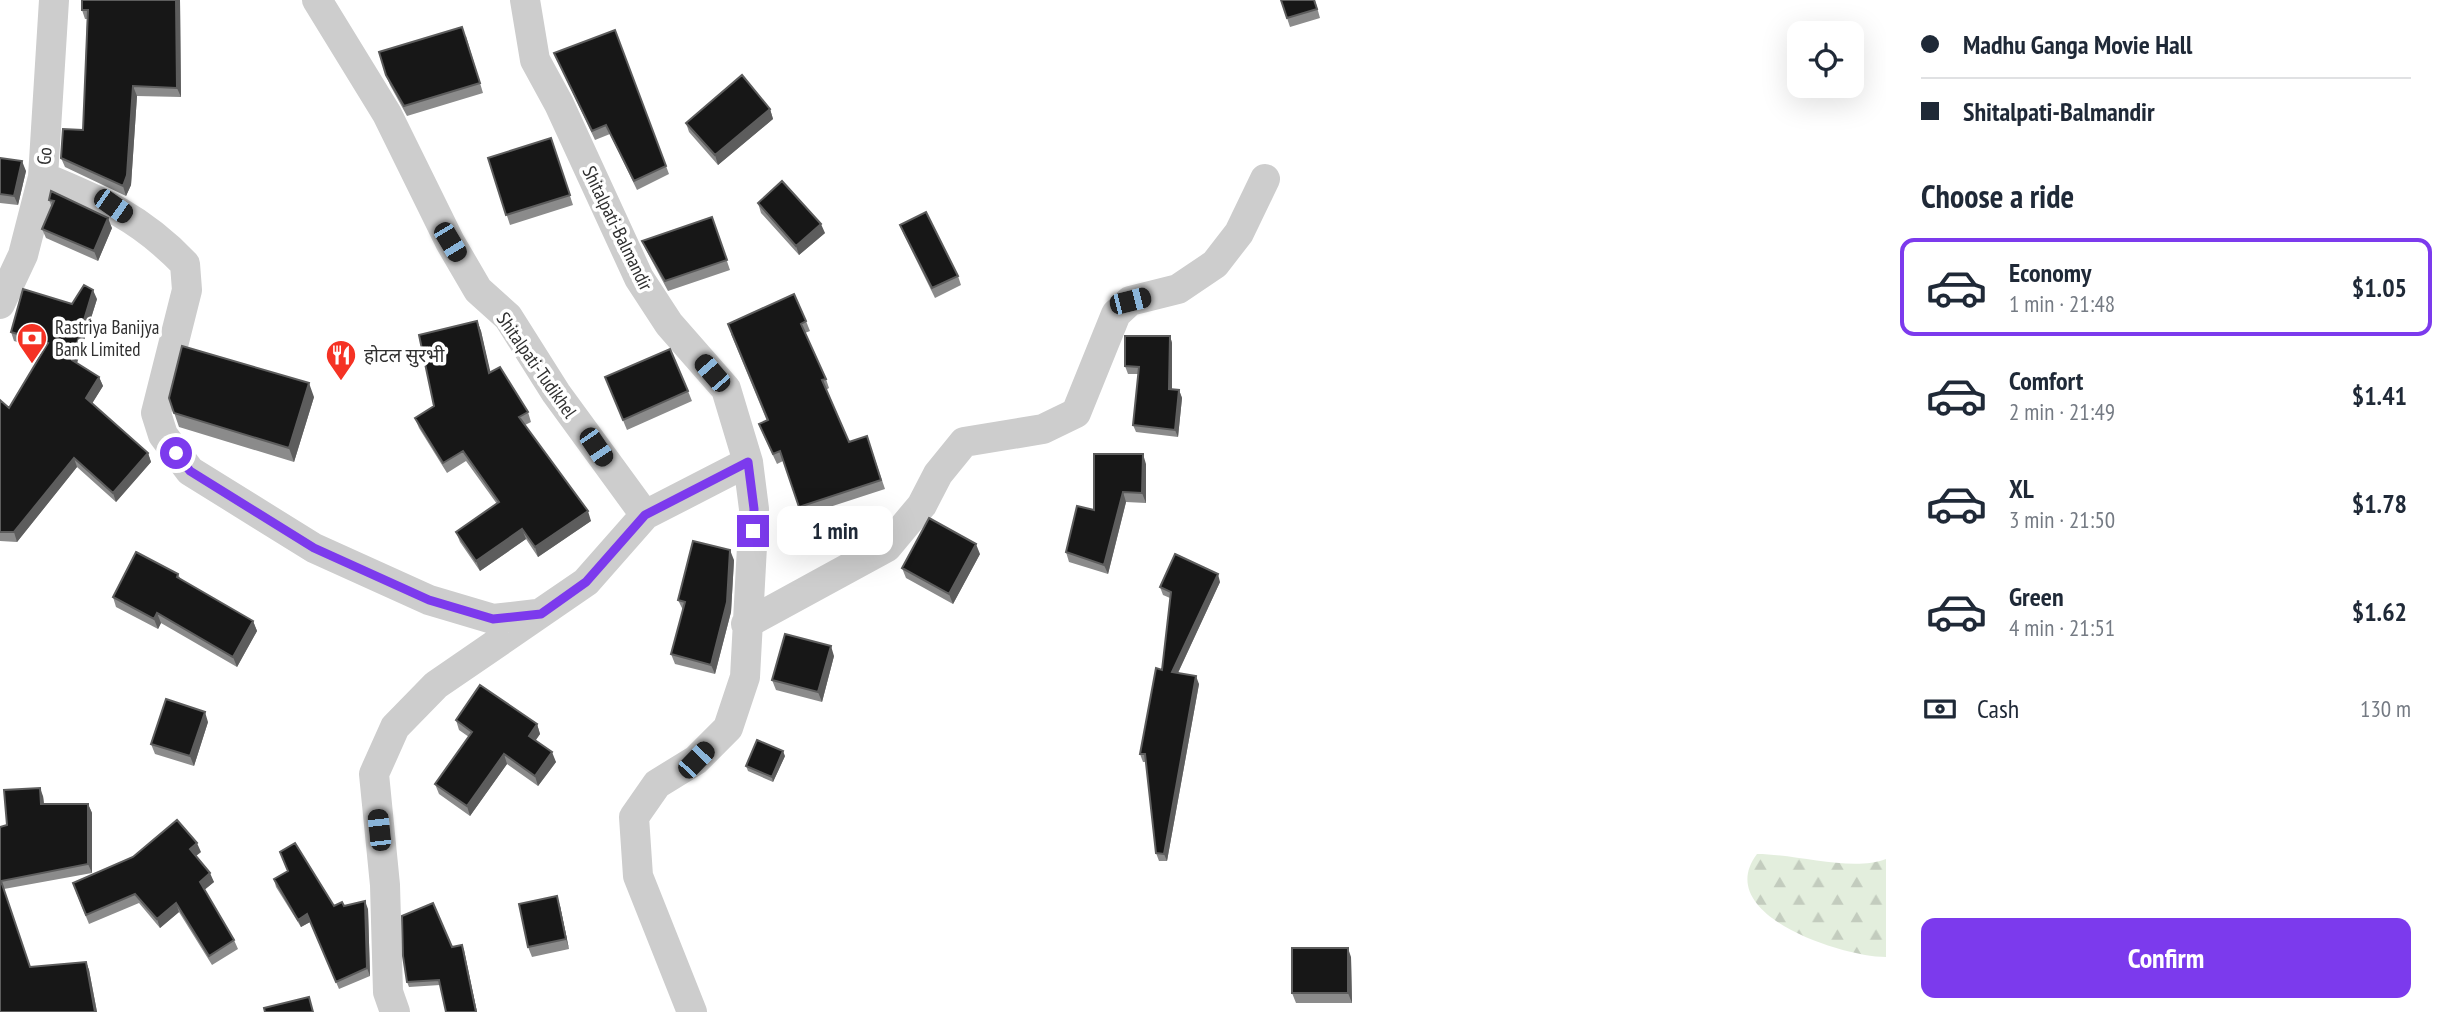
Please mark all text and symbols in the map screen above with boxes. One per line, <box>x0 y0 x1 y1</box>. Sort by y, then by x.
map controls <box>1787 21 1864 98</box>
button: locate <box>1787 21 1864 98</box>
text: Madhu Ganga Movie Hall <box>1963 28 2192 61</box>
text: Shitalpati-Balmandir <box>1963 95 2155 128</box>
street label: Go <box>31 146 57 166</box>
street label: Shitalpati-Balmandir <box>578 162 659 295</box>
text: Choose a ride <box>1921 175 2074 217</box>
car <box>90 185 137 227</box>
car <box>431 219 470 265</box>
icon: car <box>1925 256 1988 319</box>
text: Economy <box>2009 256 2091 289</box>
text: $1.05 <box>2352 271 2407 304</box>
car <box>1108 286 1153 316</box>
text: 1 min · 21:48 <box>2009 289 2115 318</box>
street label: Shitalpati-Tudikhel <box>492 307 583 423</box>
place label: Rastriya Banijya Bank Limited <box>55 315 159 361</box>
bank icon: Rastriya Banijya Bank Limited <box>15 321 49 365</box>
restaurant icon: होटल सुरभी <box>324 338 358 382</box>
place label: होटल सुरभी <box>364 343 445 368</box>
car <box>691 350 734 396</box>
icon: car <box>1925 364 1988 427</box>
text: Comfort <box>2009 364 2083 397</box>
text: $1.41 <box>2352 379 2407 412</box>
text: 2 min · 21:49 <box>2009 397 2115 426</box>
car <box>576 424 617 470</box>
route start <box>160 437 192 469</box>
icon: car <box>1925 472 1988 535</box>
text: XL <box>2009 472 2034 505</box>
text: $1.78 <box>2352 487 2407 520</box>
text: 3 min · 21:50 <box>2009 505 2115 534</box>
callout: 1 min <box>778 506 893 556</box>
route end <box>737 515 769 547</box>
text: 1 min <box>812 516 858 545</box>
icon: car <box>1925 580 1988 643</box>
text: Green <box>2009 580 2064 613</box>
text: $1.62 <box>2352 595 2407 628</box>
text: 4 min · 21:51 <box>2009 613 2115 642</box>
icon: cash <box>1921 690 1959 728</box>
text: Cash <box>1977 692 2019 725</box>
text: 130 m <box>2360 694 2411 723</box>
car <box>674 738 719 782</box>
car <box>367 808 392 852</box>
button: Confirm <box>1921 918 2411 998</box>

